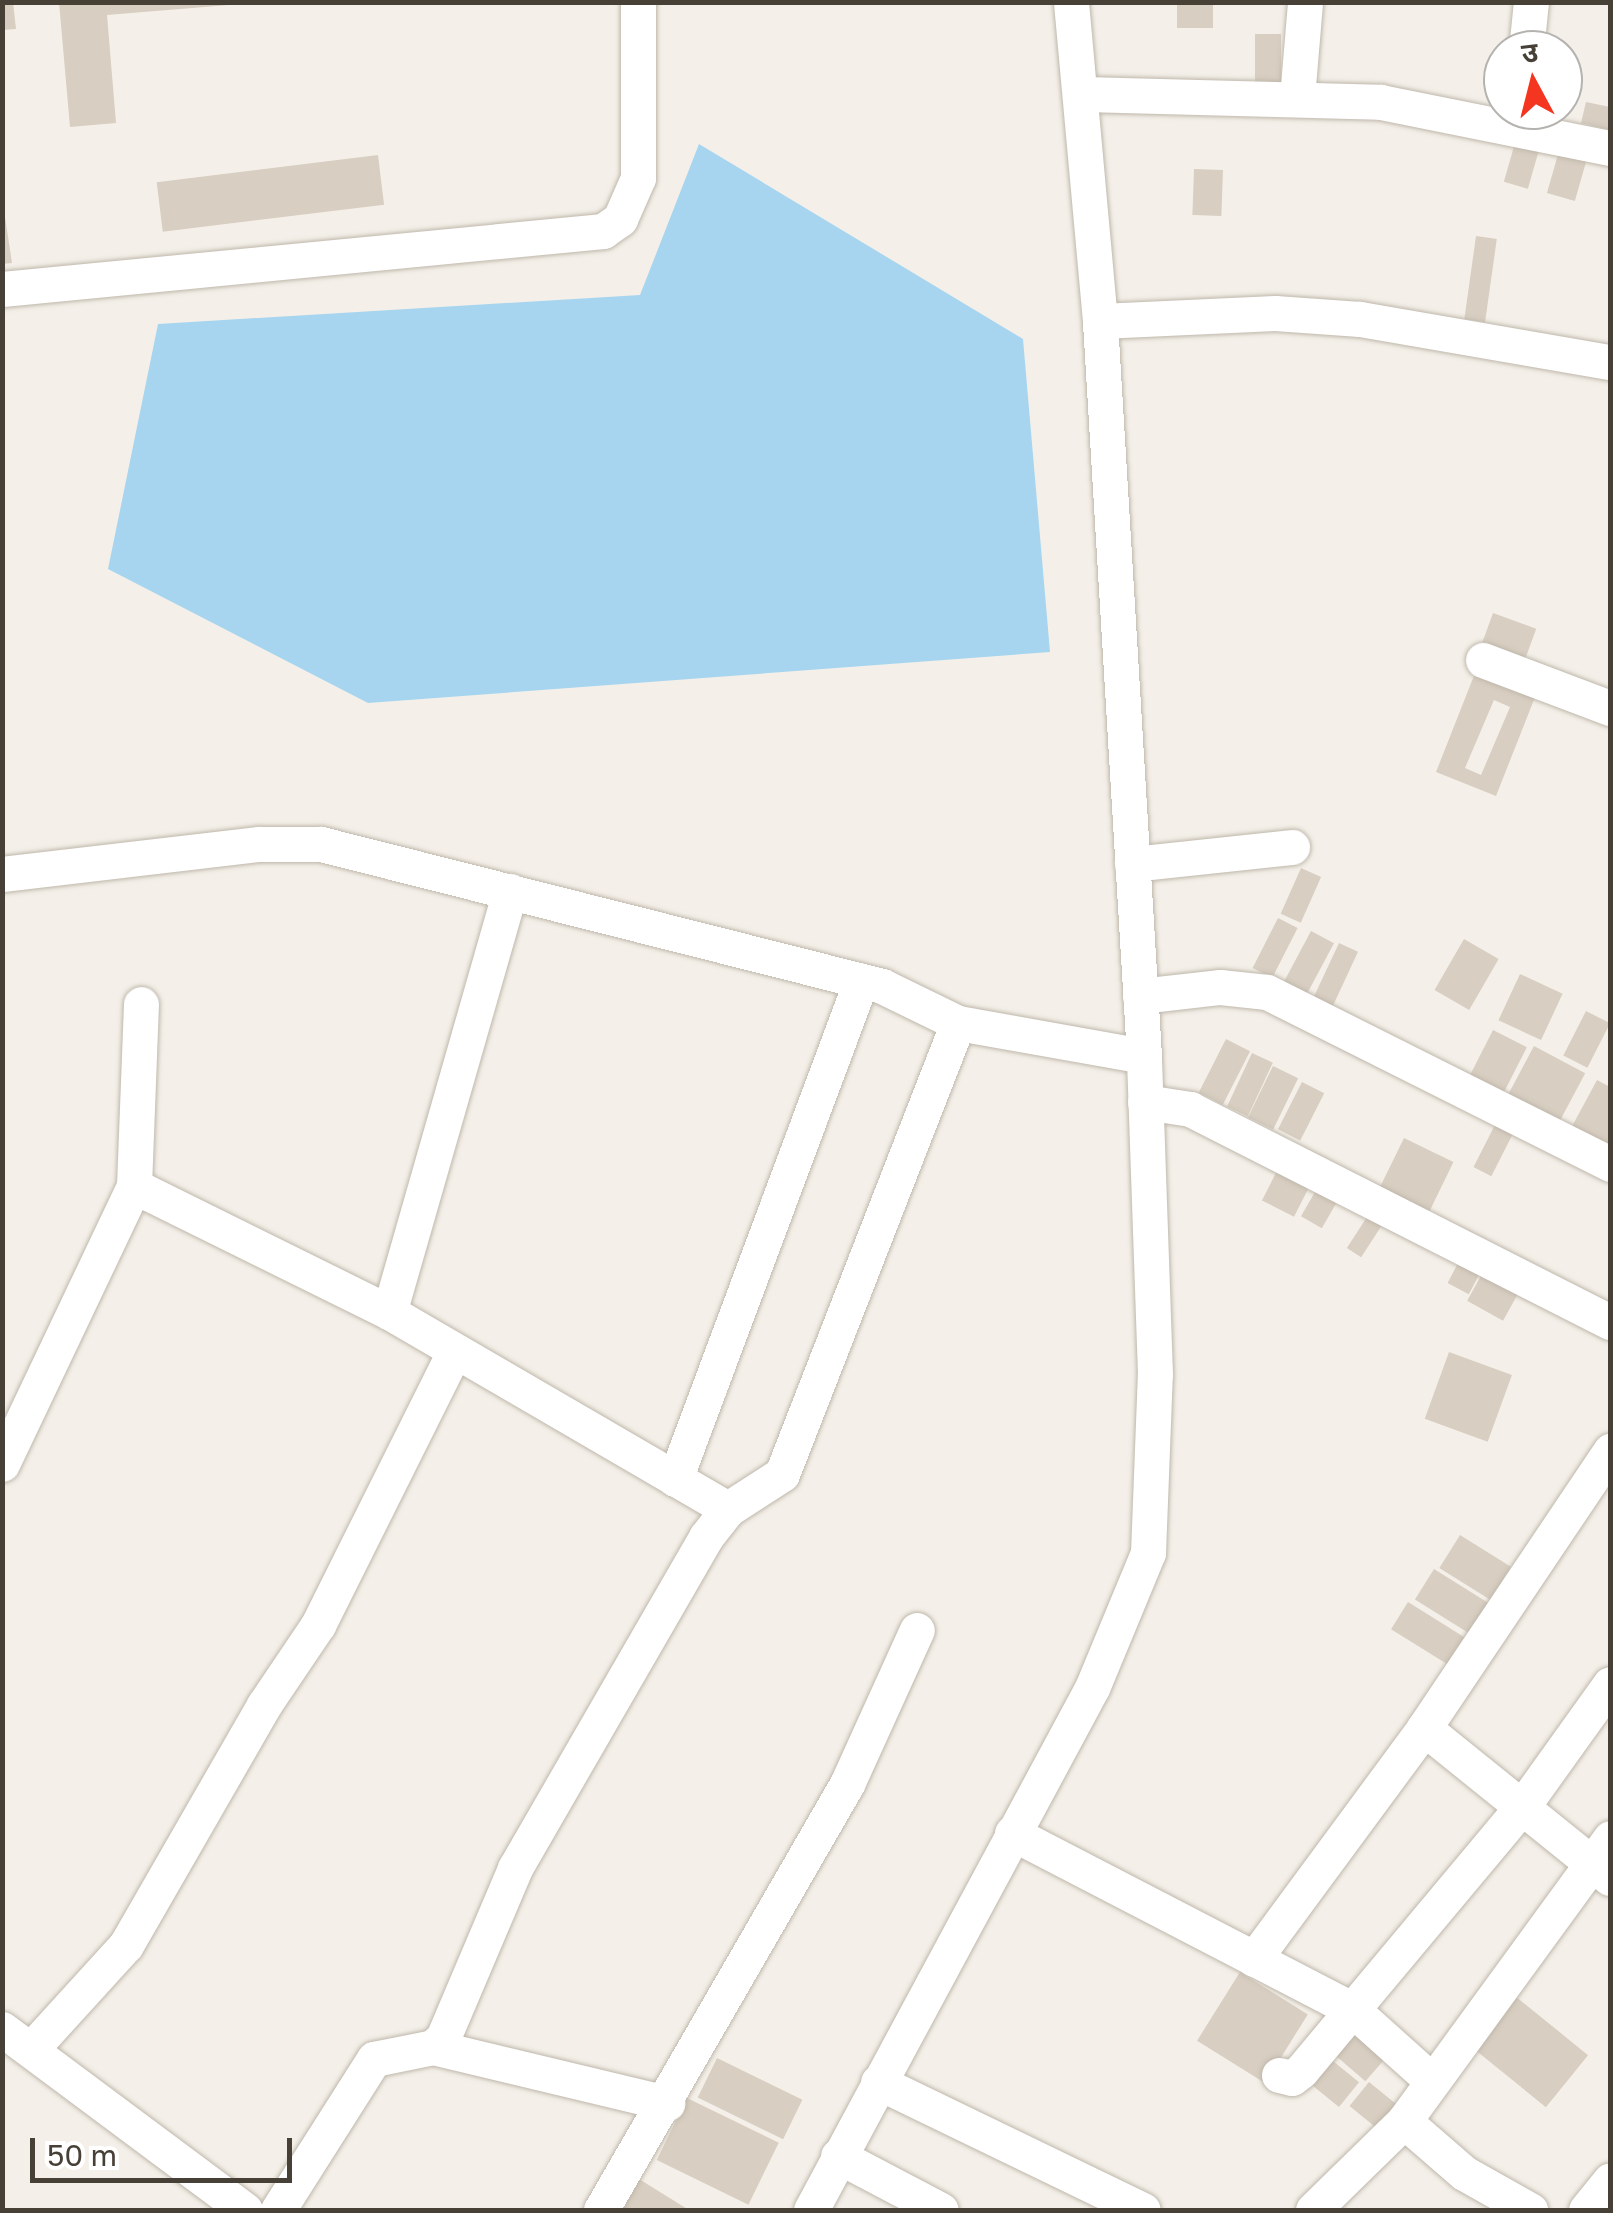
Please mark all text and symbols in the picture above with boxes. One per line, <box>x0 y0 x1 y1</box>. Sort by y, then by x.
north arrow <box>1483 30 1583 130</box>
text: उ <box>1519 34 1540 69</box>
scale bar <box>35 2118 298 2180</box>
text: 50 m <box>47 2137 117 2173</box>

